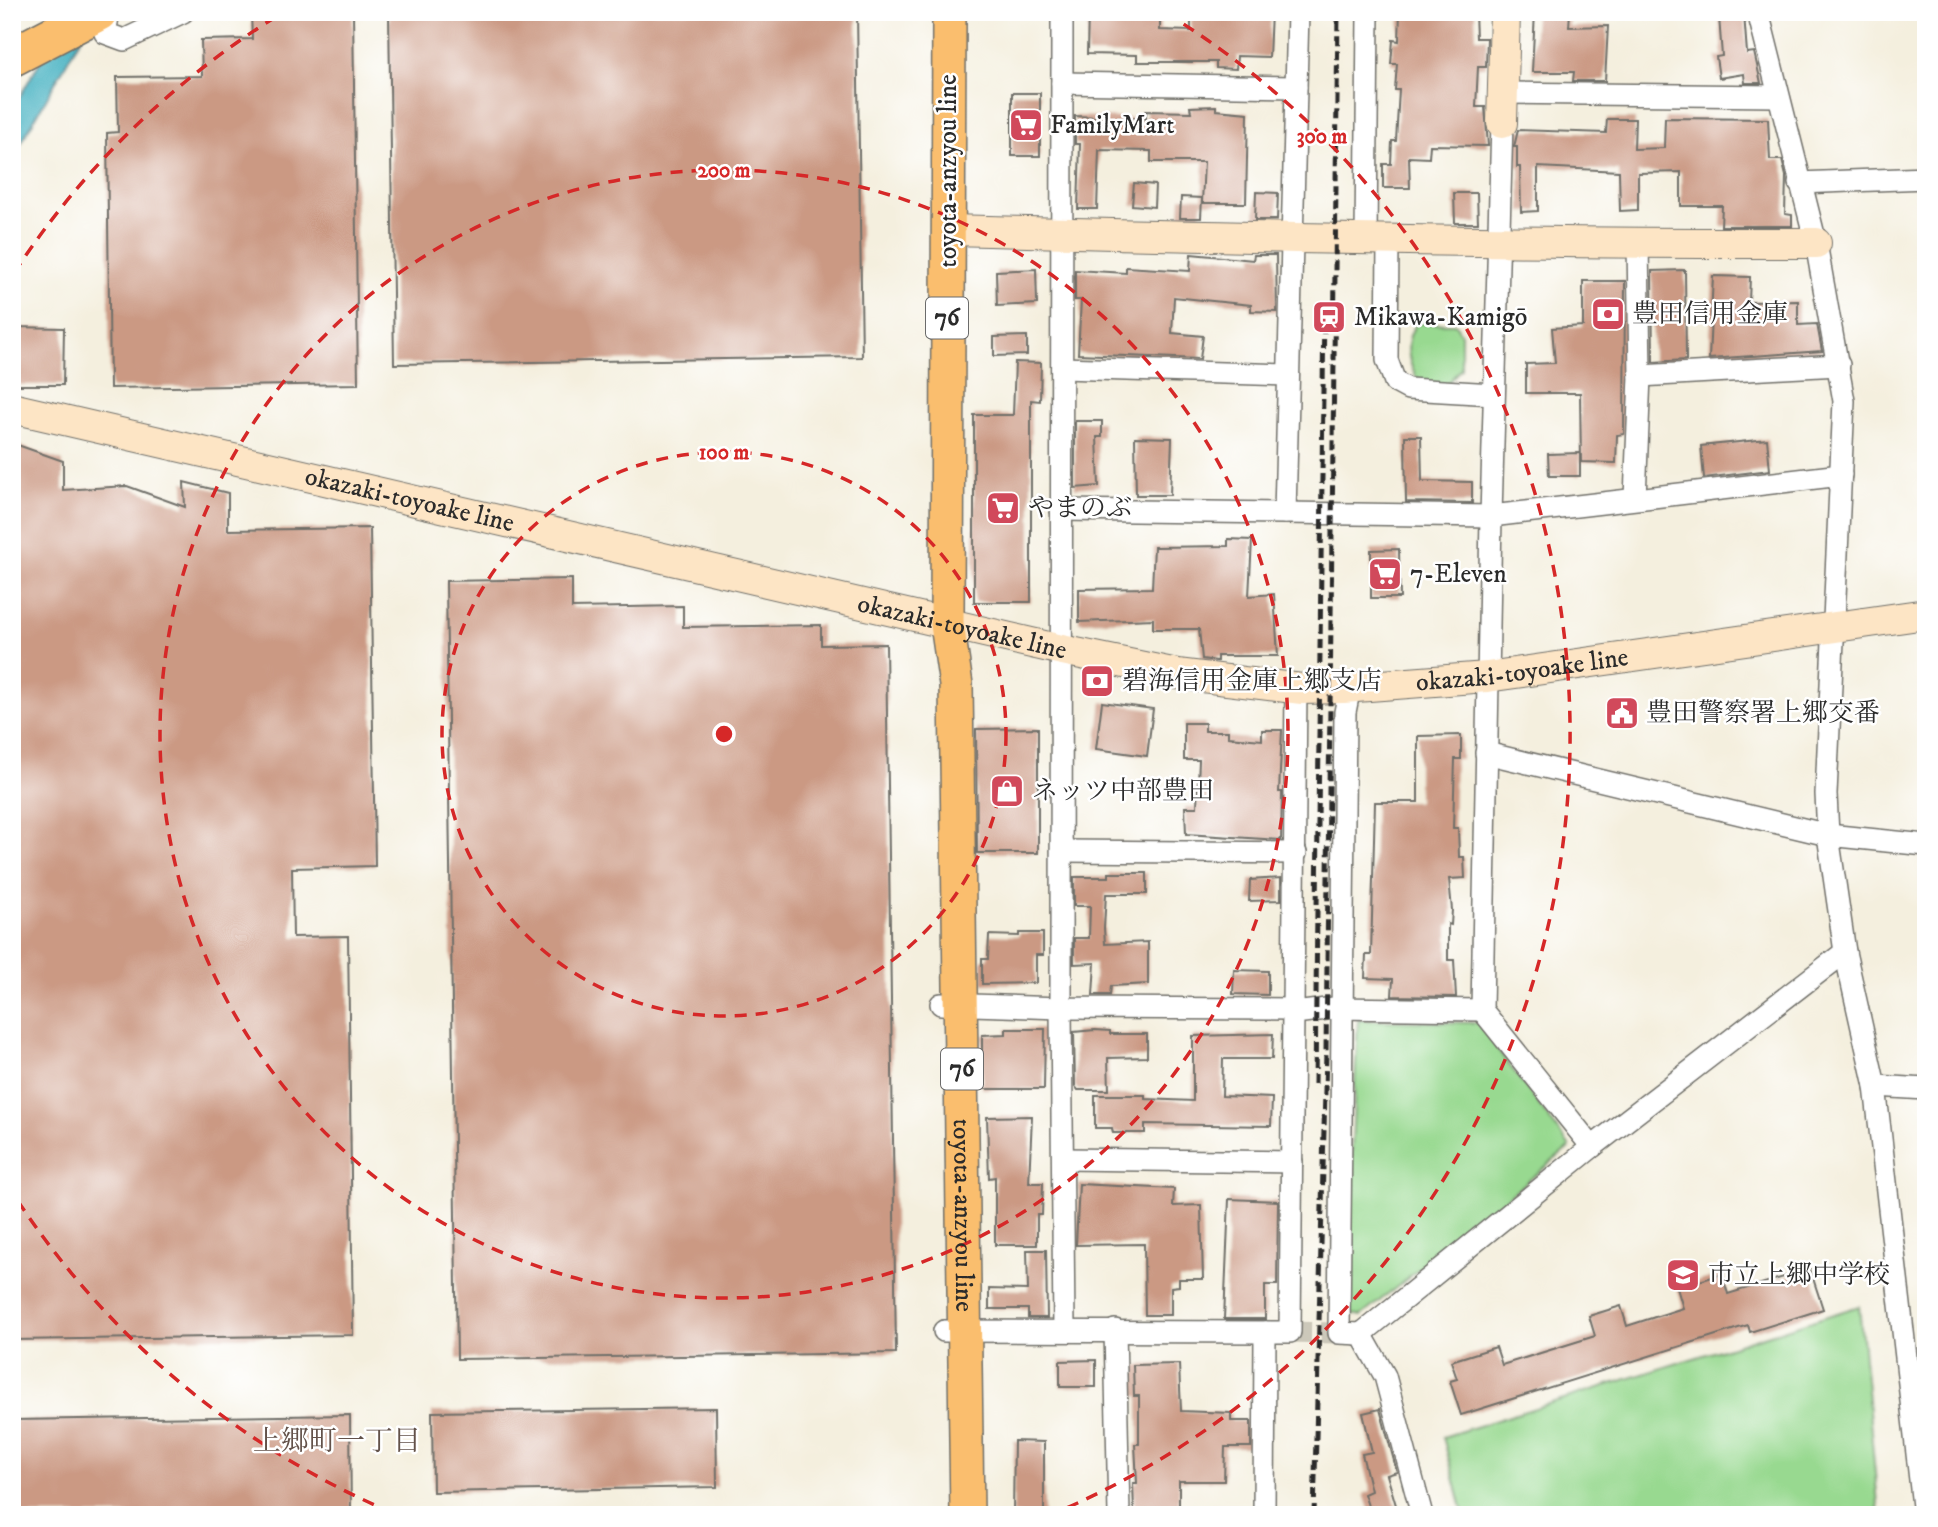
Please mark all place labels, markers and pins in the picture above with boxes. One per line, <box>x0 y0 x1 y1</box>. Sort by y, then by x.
supermarket icon: FamilyMart <box>1007 106 1045 144</box>
place label: FamilyMart <box>1050 109 1175 142</box>
bank icon: 豊田信用金庫 <box>1589 295 1627 333</box>
station icon: Mikawa-Kamigō <box>1310 298 1348 336</box>
place label: 豊田信用金庫 <box>1632 298 1788 331</box>
place label: Mikawa-Kamigō <box>1354 301 1527 334</box>
supermarket icon: やまのぶ <box>984 489 1022 527</box>
place label: やまのぶ <box>1028 492 1132 525</box>
supermarket icon: 7-Eleven <box>1366 555 1404 593</box>
place label: 7-Eleven <box>1410 558 1507 591</box>
bank icon: 碧海信用金庫上郷支店 <box>1078 662 1116 700</box>
place label: 碧海信用金庫上郷支店 <box>1122 665 1382 698</box>
public building icon: 豊田警察署上郷交番 <box>1603 694 1641 732</box>
place label: 豊田警察署上郷交番 <box>1646 697 1880 730</box>
centre of rings <box>712 722 736 746</box>
shop icon: ネッツ中部豊田 <box>988 772 1026 810</box>
place label: ネッツ中部豊田 <box>1032 775 1214 808</box>
school or university icon: 市立上郷中学校 <box>1664 1256 1702 1294</box>
place label: 市立上郷中学校 <box>1708 1259 1890 1292</box>

